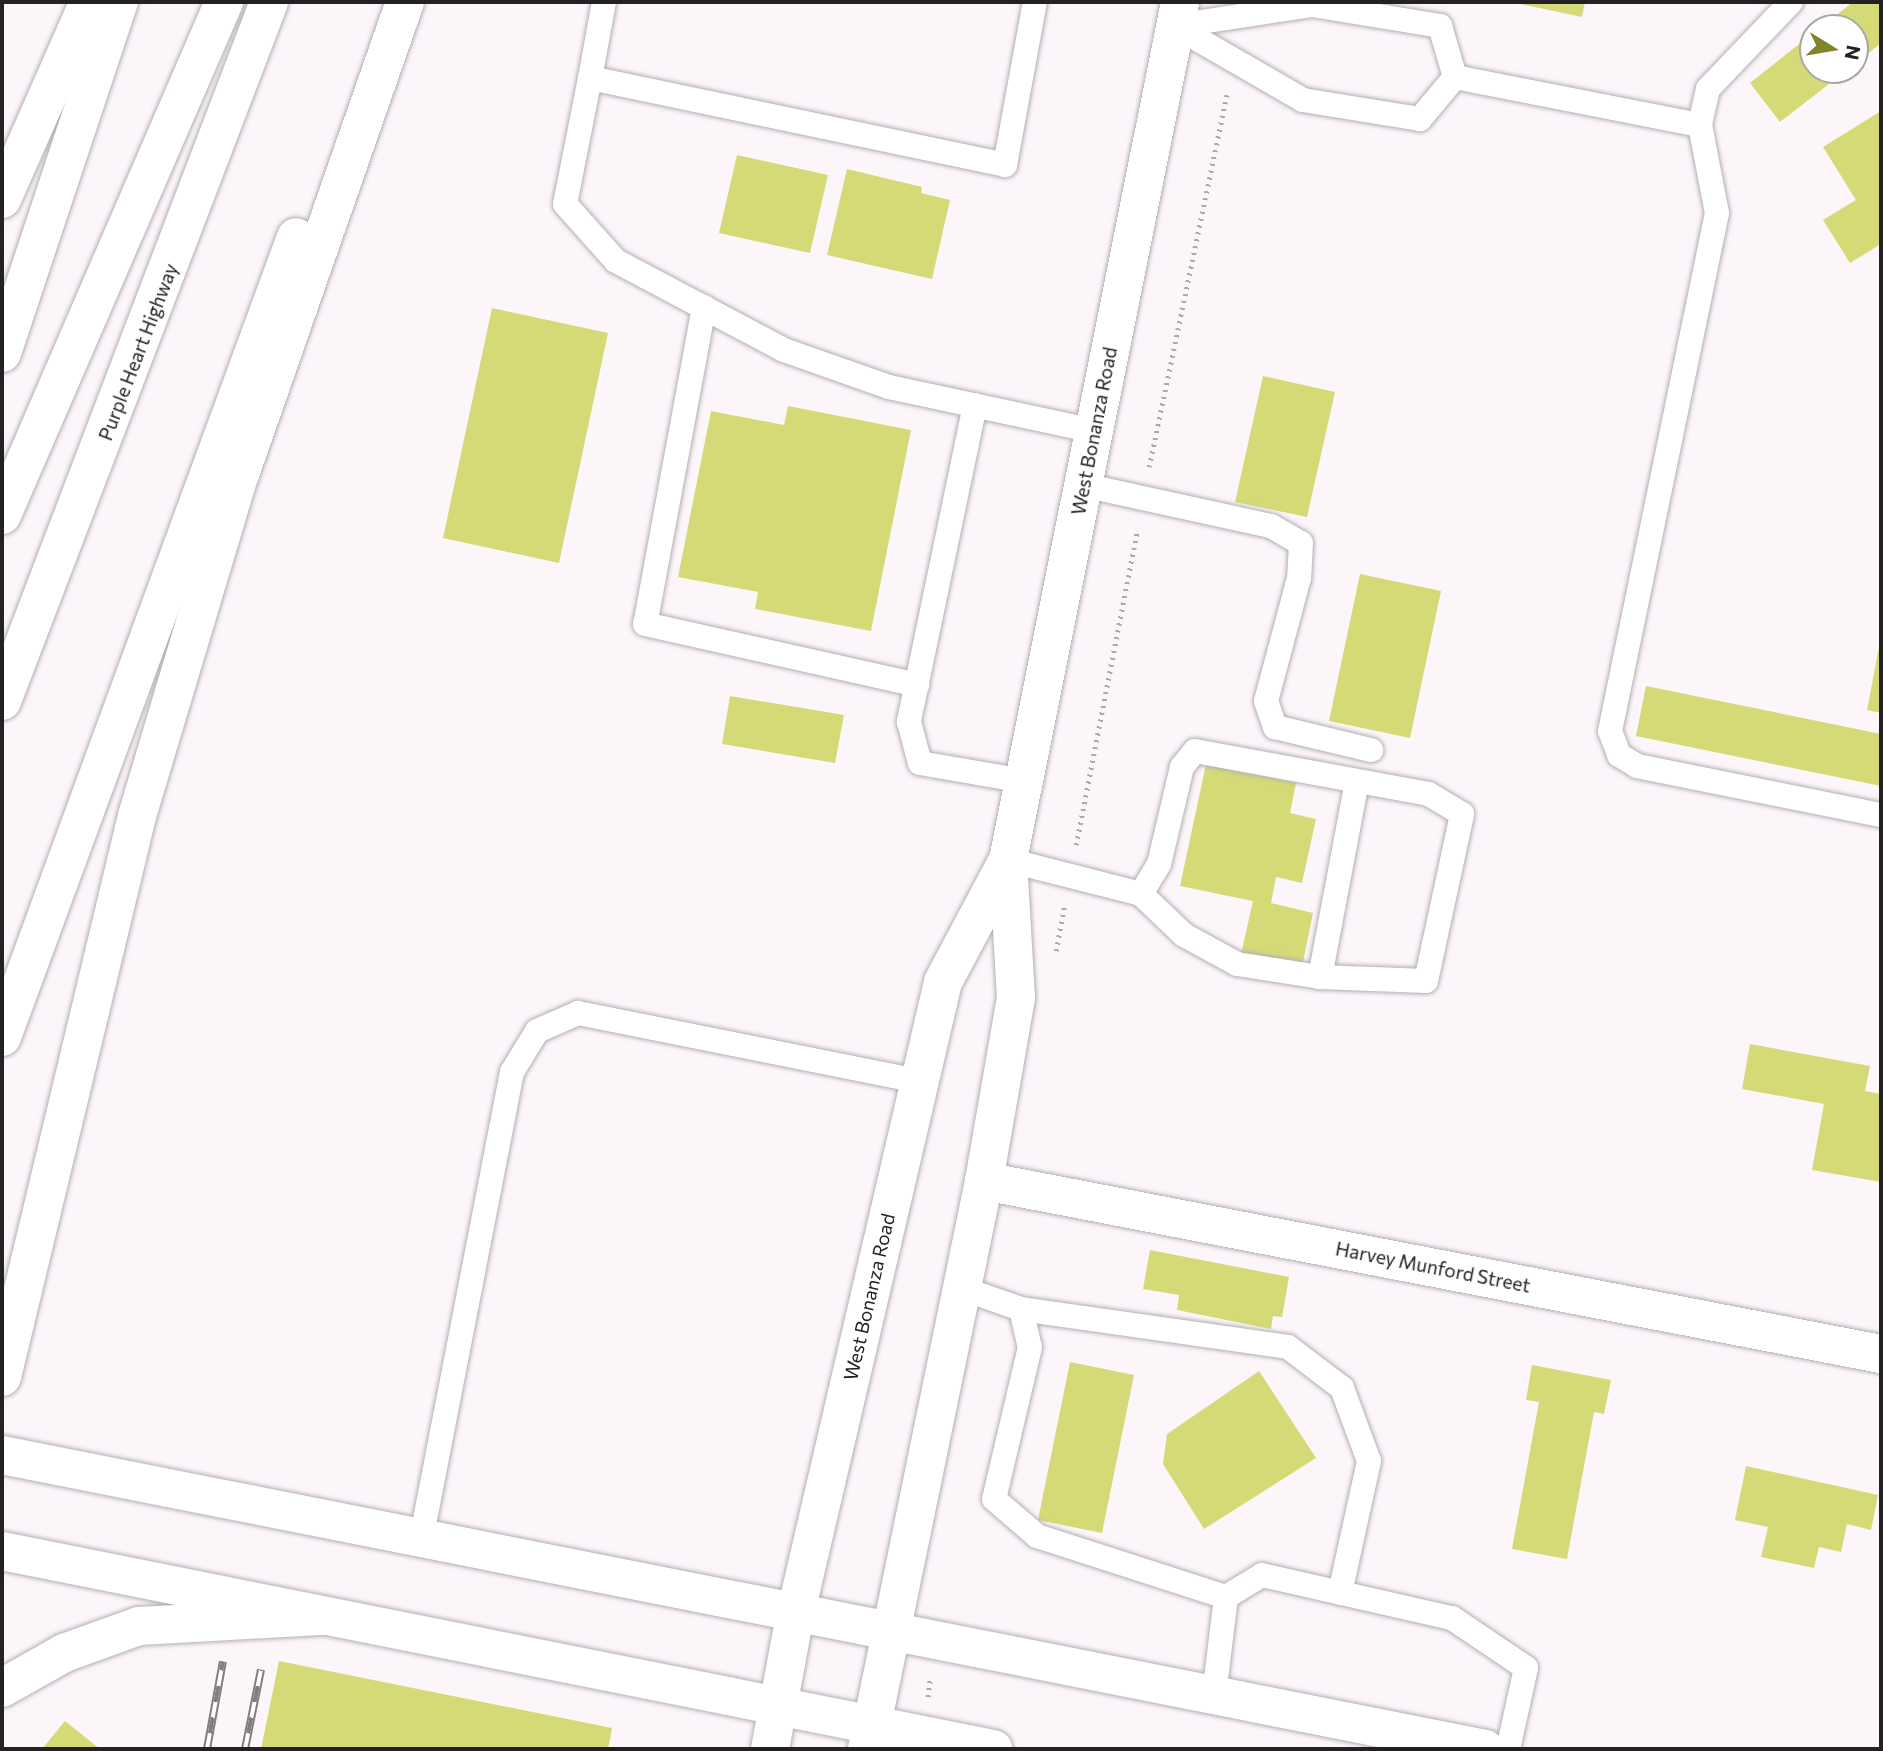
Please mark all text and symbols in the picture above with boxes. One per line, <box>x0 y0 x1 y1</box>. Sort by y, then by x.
north arrow <box>1799 14 1869 84</box>
text: N <box>1840 44 1866 62</box>
street label: Purple Heart Highway <box>94 260 182 444</box>
street label: West Bonanza Road <box>1067 345 1121 517</box>
street label: West Bonanza Road <box>839 1211 899 1383</box>
street label: Harvey Munford Street <box>1334 1237 1532 1297</box>

